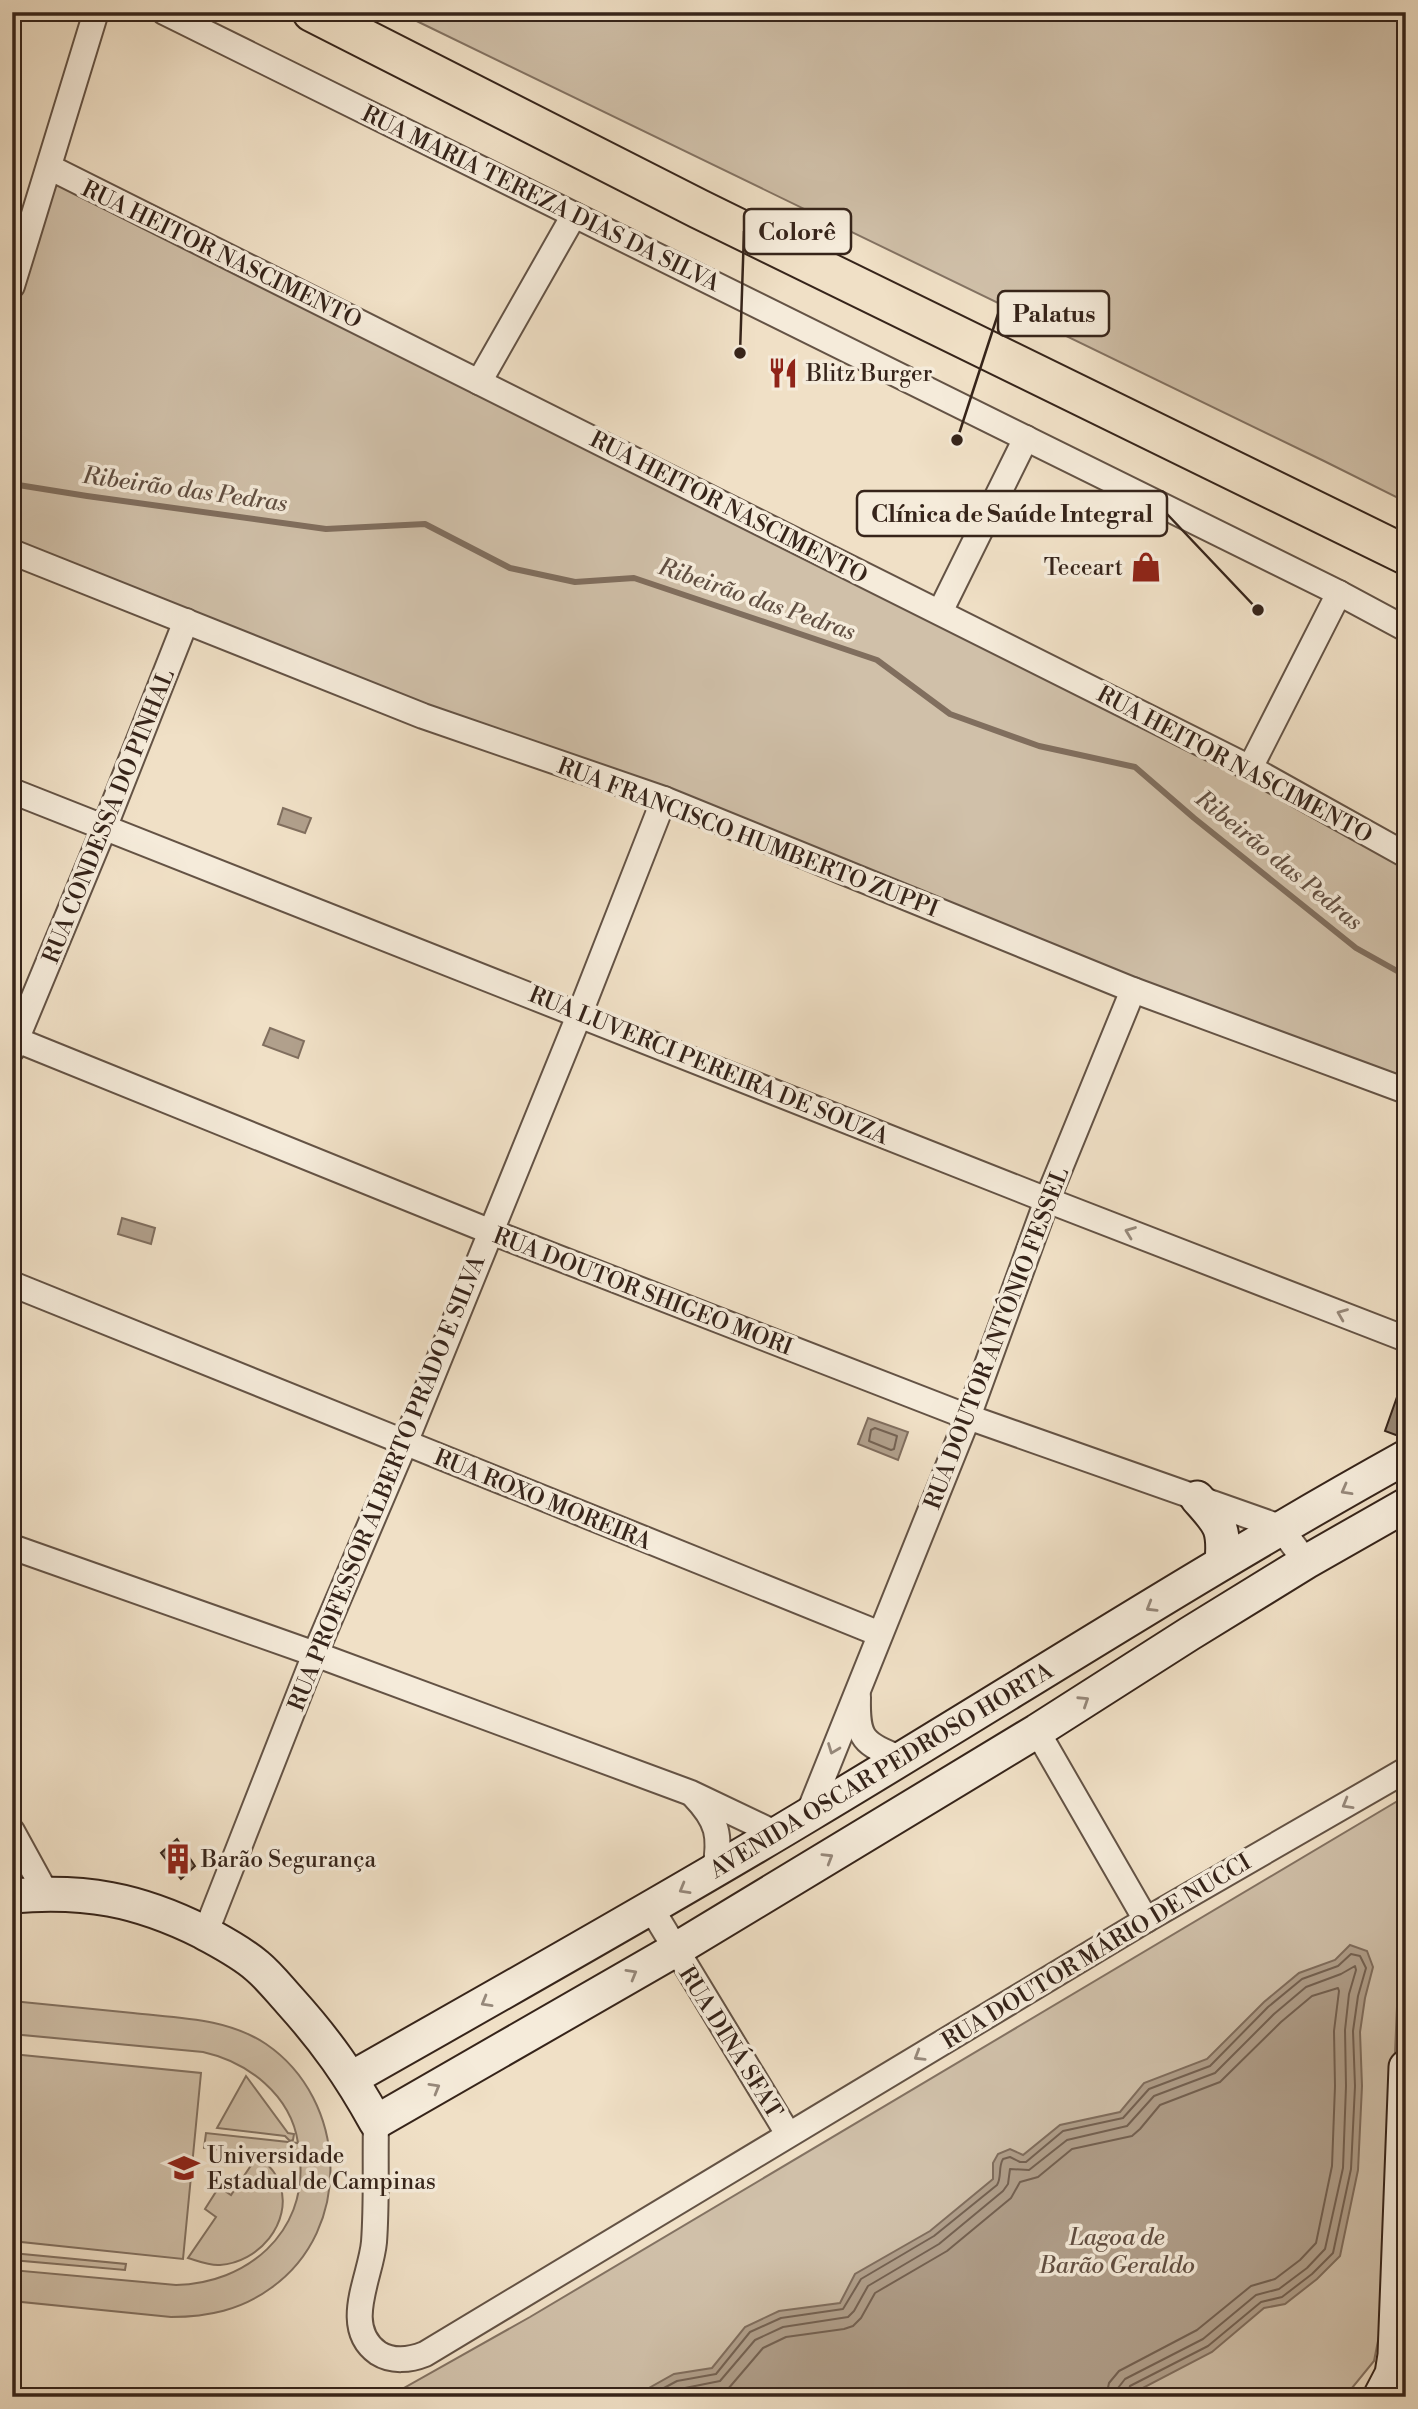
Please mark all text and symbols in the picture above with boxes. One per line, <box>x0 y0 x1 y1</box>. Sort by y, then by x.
street label: RUA MARIA TEREZA DIAS DA SILVA <box>357 100 725 298</box>
street label: RUA HEITOR NASCIMENTO <box>77 175 366 335</box>
callout: Colorê <box>744 209 851 254</box>
text: Colorê <box>758 218 836 248</box>
callout: Palatus <box>998 291 1109 336</box>
text: Palatus <box>1012 300 1096 330</box>
restaurant icon: Blitz Burger <box>766 356 800 390</box>
place label: Blitz Burger <box>805 360 932 388</box>
street label: RUA HEITOR NASCIMENTO <box>585 426 872 590</box>
water label: Ribeirão das Pedras <box>80 461 289 519</box>
callout: Clínica de Saúde Integral <box>857 491 1167 536</box>
text: Clínica de Saúde Integral <box>871 500 1153 530</box>
shop icon: Teceart <box>1129 550 1163 584</box>
water label: Ribeirão das Pedras <box>653 552 859 648</box>
place label: Teceart <box>1044 554 1123 582</box>
street label: RUA CONDESSA DO PINHAL <box>37 665 181 968</box>
street label: RUA HEITOR NASCIMENTO <box>1092 680 1377 850</box>
street label: RUA FRANCISCO HUMBERTO ZUPPI <box>553 752 942 924</box>
water label: Ribeirão das Pedras <box>1188 784 1368 937</box>
street label: RUA LUVERCI PEREIRA DE SOUZA <box>525 981 894 1152</box>
street label: RUA DOUTOR ANTÔNIO FESSEL <box>916 1162 1075 1513</box>
street label: RUA DOUTOR SHIGEO MORI <box>489 1222 796 1362</box>
one-way arrow <box>1125 1226 1137 1240</box>
street label: RUA PROFESSOR ALBERTO PRADO E SILVA <box>282 1251 492 1715</box>
one-way arrow <box>1337 1308 1349 1322</box>
street label: RUA ROXO MOREIRA <box>430 1444 656 1557</box>
one-way arrow <box>1341 1482 1353 1495</box>
one-way arrow <box>1145 1598 1158 1611</box>
street label: AVENIDA OSCAR PEDROSO HORTA <box>704 1656 1059 1885</box>
one-way arrow <box>1077 1696 1090 1709</box>
one-way arrow <box>828 1742 842 1754</box>
one-way arrow <box>1341 1796 1354 1809</box>
building icon: Barão Segurança <box>161 1842 195 1876</box>
place label: Barão Segurança <box>200 1846 377 1874</box>
street label: RUA DOUTOR MÁRIO DE NUCCI <box>936 1846 1256 2055</box>
one-way arrow <box>820 1853 833 1866</box>
one-way arrow <box>678 1881 691 1894</box>
street label: RUA DINÁ SFAT <box>672 1960 790 2124</box>
one-way arrow <box>625 1969 638 1982</box>
one-way arrow <box>481 1993 494 2006</box>
one-way arrow <box>913 2048 926 2061</box>
one-way arrow <box>428 2083 441 2096</box>
place label: Universidade Estadual de Campinas <box>207 2142 436 2196</box>
school or university icon: Universidade Estadual de Campinas <box>167 2151 201 2185</box>
water label: Lagoa de Barão Geraldo <box>1038 2223 1195 2281</box>

